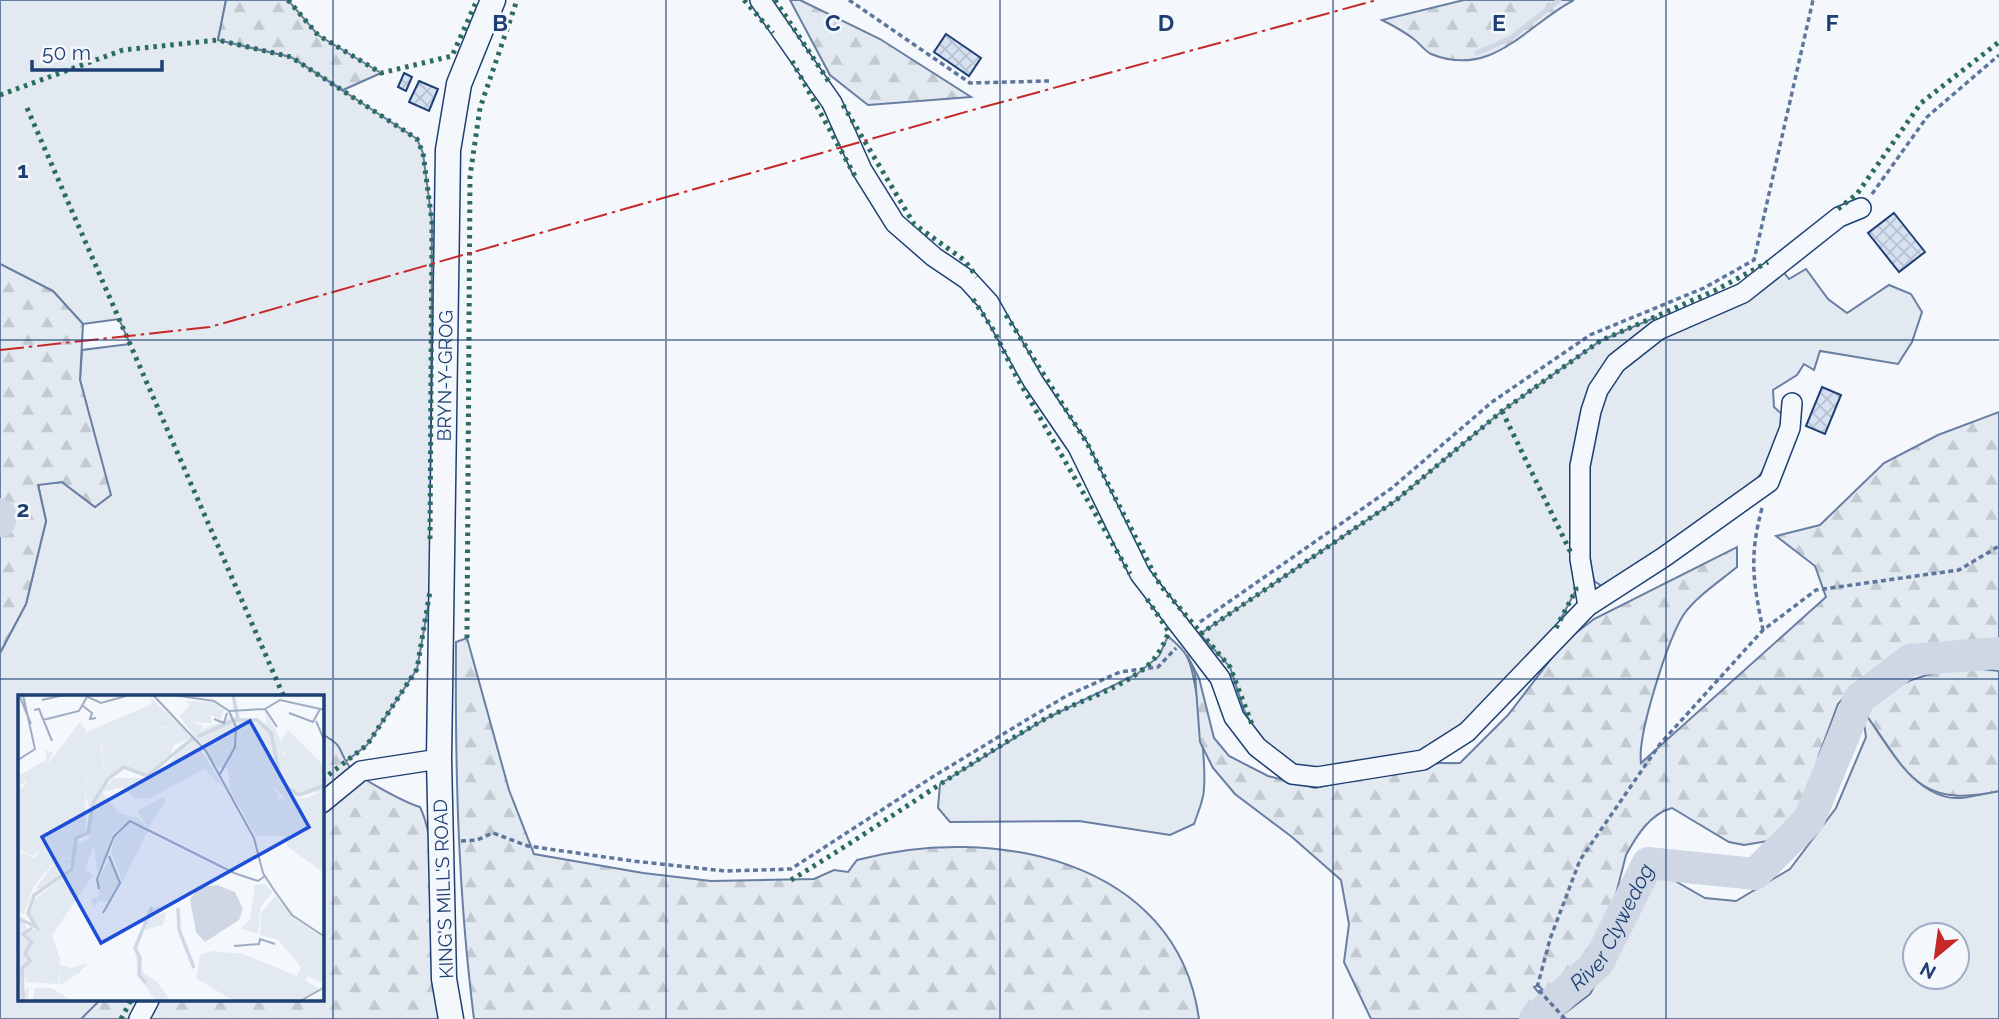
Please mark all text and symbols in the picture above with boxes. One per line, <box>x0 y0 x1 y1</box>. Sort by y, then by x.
text: B <box>492 9 508 36</box>
text: C <box>825 9 841 36</box>
text: D <box>1158 9 1174 36</box>
text: E <box>1492 9 1506 36</box>
text: F <box>1825 9 1839 36</box>
scale bar <box>32 28 161 72</box>
text: 50 m <box>42 40 91 65</box>
text: 1 <box>17 156 29 183</box>
street label: BRYN-Y-GROG <box>433 310 457 441</box>
text: 2 <box>17 495 29 522</box>
inset map <box>18 695 324 1002</box>
street label: KING'S MILL'S ROAD <box>429 799 457 979</box>
water label: River Clywedog <box>1564 859 1658 995</box>
north arrow <box>1901 921 1971 991</box>
text: N <box>1916 958 1939 984</box>

